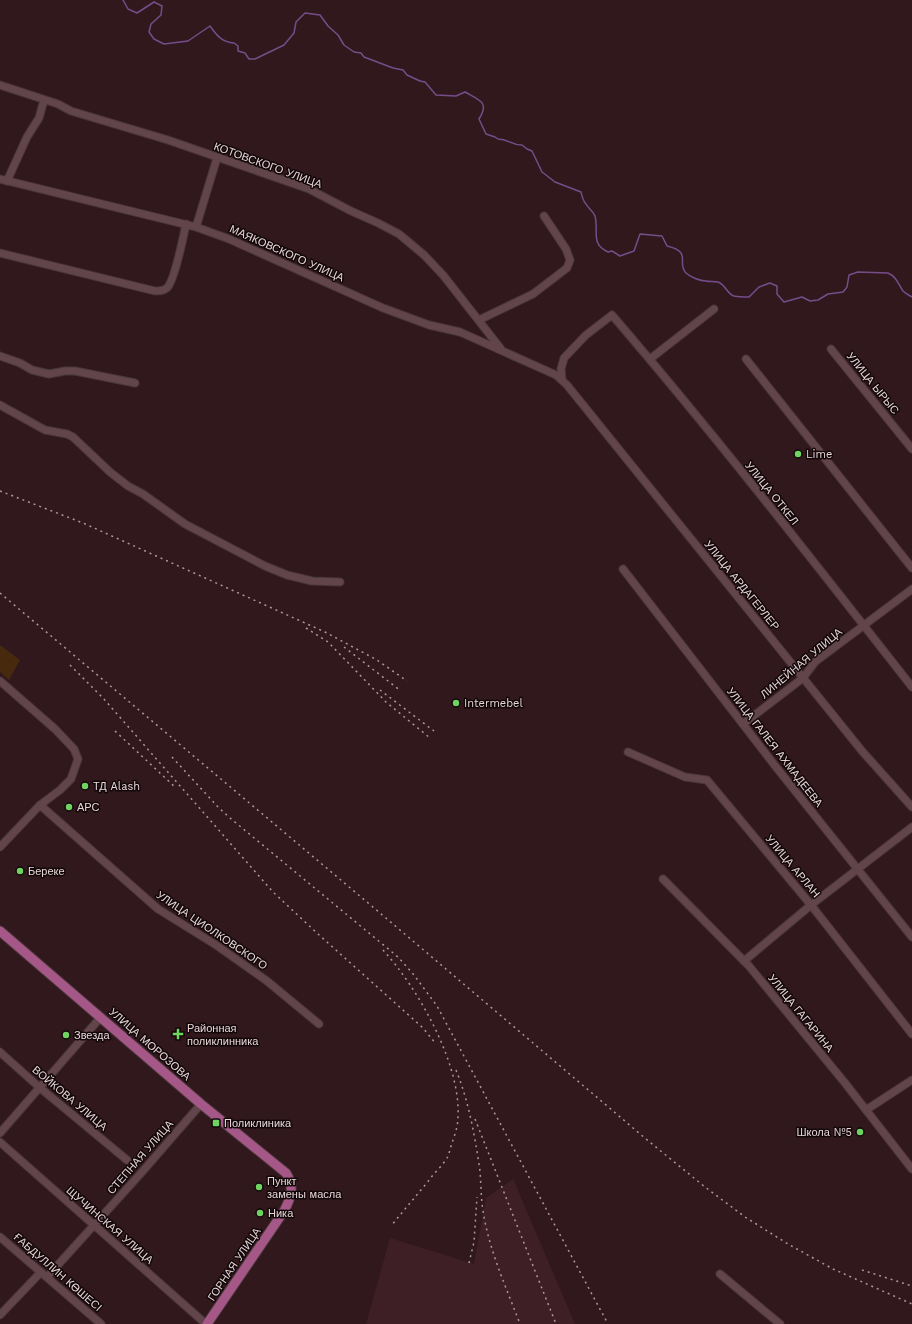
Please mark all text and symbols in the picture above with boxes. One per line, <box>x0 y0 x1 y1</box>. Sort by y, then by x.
street label: КОТОВСКОГО УЛИЦА <box>212 140 324 191</box>
street label: МАЯКОВСКОГО УЛИЦА <box>228 222 347 285</box>
street label: УЛИЦА ЫРЫС <box>844 350 902 417</box>
place label: Lime <box>806 448 832 461</box>
marker: Lime <box>793 449 803 459</box>
street label: УЛИЦА ОТКЕЛ <box>742 459 801 527</box>
street label: УЛИЦА АРДАГЕРЛЕР <box>701 538 782 633</box>
street label: ЛИНЕЙНАЯ УЛИЦА <box>758 625 845 701</box>
street label: УЛИЦА ГАЛЕЯ АХМАДЕЕВА <box>724 685 826 810</box>
place label: Intermebel <box>464 697 523 710</box>
marker: Intermebel <box>451 698 461 708</box>
place label: ТД Alash <box>93 780 140 793</box>
marker: ТД Alash <box>80 781 90 791</box>
place label: АРС <box>77 801 100 814</box>
marker: АРС <box>64 802 74 812</box>
street label: УЛИЦА АРЛАН <box>763 832 823 900</box>
place label: Береке <box>28 865 65 878</box>
marker: Береке <box>15 866 25 876</box>
street label: УЛИЦА ЦИОЛКОВСКОГО <box>154 888 270 973</box>
street label: УЛИЦА ГАГАРИНА <box>765 972 836 1055</box>
street label: УЛИЦА МОРОЗОВА <box>106 1005 194 1084</box>
place label: Районная поликлинника <box>187 1022 259 1048</box>
marker: Районная поликлинника <box>172 1028 184 1040</box>
place label: Звезда <box>74 1029 110 1042</box>
marker: Звезда <box>61 1030 71 1040</box>
street label: ВОЙКОВА УЛИЦА <box>30 1063 110 1134</box>
street label: СТЕПНАЯ УЛИЦА <box>105 1117 176 1197</box>
place label: Поликлиника <box>224 1117 292 1130</box>
marker: Поликлиника <box>211 1118 221 1128</box>
place label: Школа №5 <box>796 1126 852 1139</box>
marker: Школа №5 <box>855 1127 865 1137</box>
place label: Пункт замены масла <box>267 1175 342 1201</box>
marker: Пункт замены масла <box>254 1182 264 1192</box>
street label: ЩУЧИНСКАЯ УЛИЦА <box>63 1184 156 1267</box>
place label: Ника <box>268 1207 294 1220</box>
marker: Ника <box>255 1208 265 1218</box>
street label: ГОРНАЯ УЛИЦА <box>205 1225 264 1303</box>
street label: ҒАБДУЛЛИН КӨШЕСІ <box>11 1231 104 1314</box>

